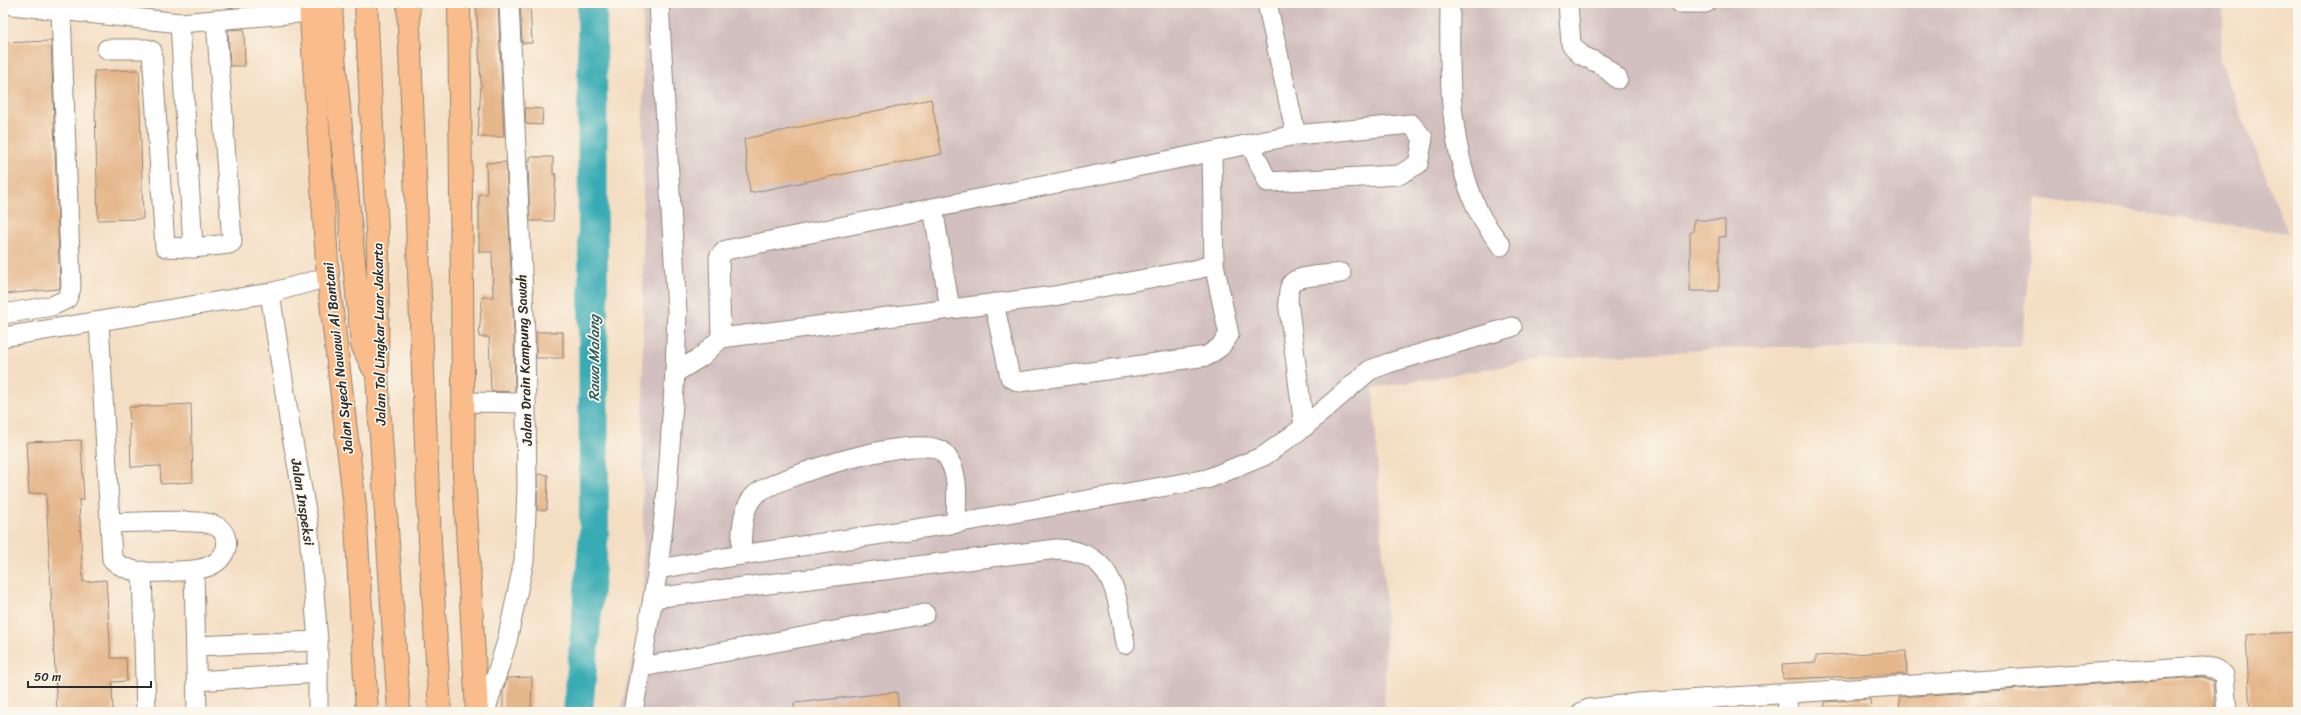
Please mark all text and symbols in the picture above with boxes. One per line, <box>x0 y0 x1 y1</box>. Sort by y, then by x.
street label: Jalan Tol Lingkar Luar Jakarta <box>365 242 394 427</box>
street label: Jalan Syech Nawawi Al Bantani <box>316 260 361 456</box>
street label: Jalan Drain Kampung Sawah <box>509 274 540 447</box>
water label: Rawa Malang <box>581 313 607 401</box>
street label: Jalan Inspeksi <box>283 456 322 548</box>
scale bar <box>28 663 151 689</box>
text: 50 m <box>34 666 61 688</box>

